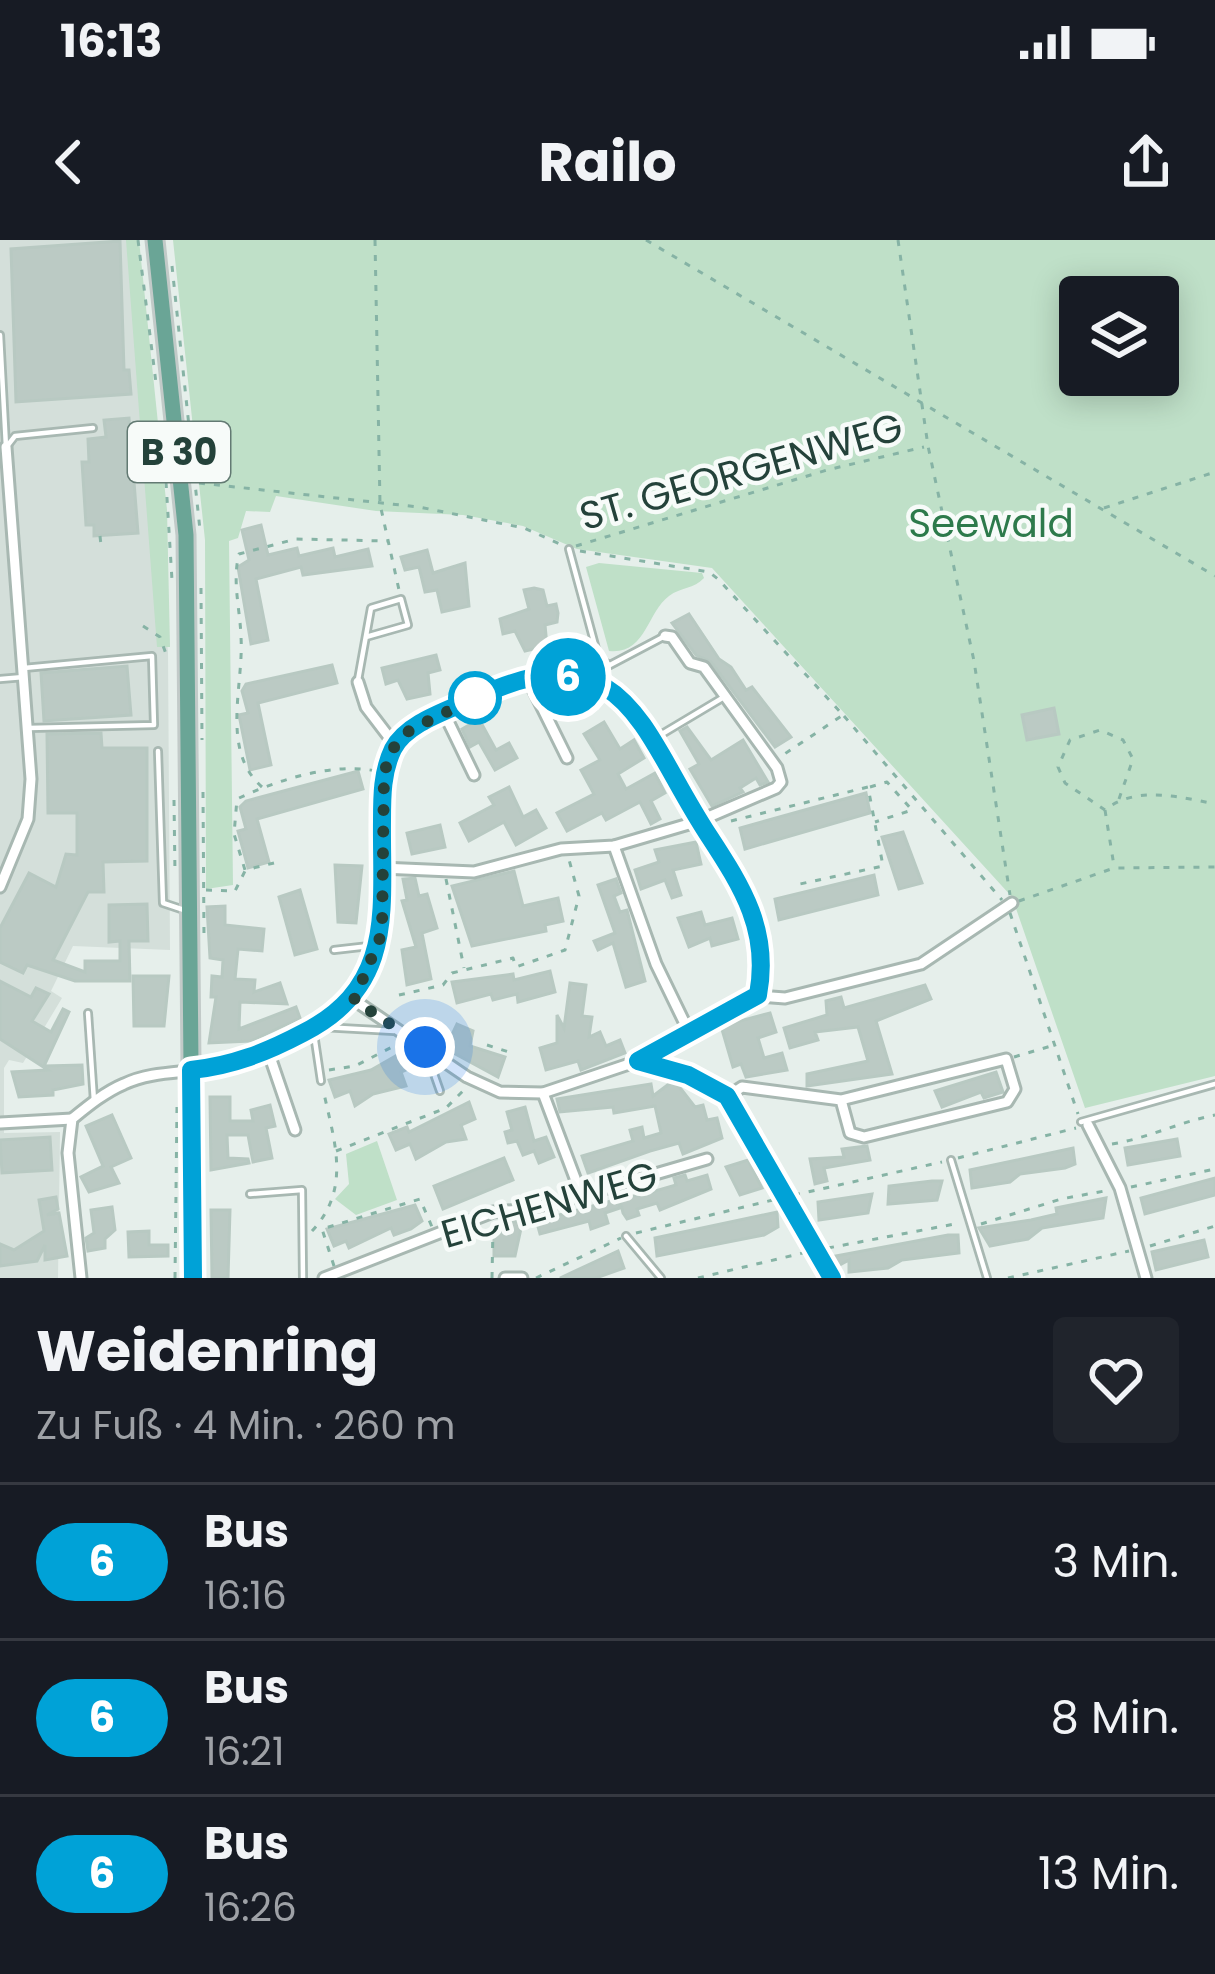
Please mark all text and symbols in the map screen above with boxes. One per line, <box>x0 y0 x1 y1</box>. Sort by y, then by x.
text: 16:13 <box>60 10 163 73</box>
text: Railo <box>538 124 677 200</box>
icon: back <box>36 129 102 195</box>
icon: share <box>1113 129 1179 195</box>
map controls <box>1059 276 1179 396</box>
button: layers <box>1059 276 1179 396</box>
street label: ST. GEORGENWEG <box>573 399 909 544</box>
road number: B 30 <box>128 422 230 482</box>
park label: Seewald <box>908 496 1074 551</box>
line badge: 6 <box>529 638 607 716</box>
text: 6 <box>555 647 581 706</box>
unlabelled marker <box>450 673 500 723</box>
your location <box>395 1017 455 1077</box>
street label: EICHENWEG <box>435 1147 664 1262</box>
text: Weidenring <box>36 1311 378 1391</box>
button: heart <box>1053 1317 1179 1443</box>
text: Zu Fuß · 4 Min. · 260 m <box>36 1398 455 1453</box>
text: Bus <box>204 1500 289 1563</box>
text: 3 Min. <box>1052 1530 1179 1593</box>
text: 6 <box>89 1532 115 1591</box>
text: 16:16 <box>204 1568 287 1623</box>
text: Bus <box>204 1656 289 1719</box>
text: 8 Min. <box>1051 1686 1179 1749</box>
text: 6 <box>89 1688 115 1747</box>
text: 16:21 <box>204 1724 284 1779</box>
text: Bus <box>204 1812 289 1875</box>
text: 13 Min. <box>1038 1842 1179 1905</box>
text: 6 <box>89 1844 115 1903</box>
text: 16:26 <box>204 1880 297 1935</box>

